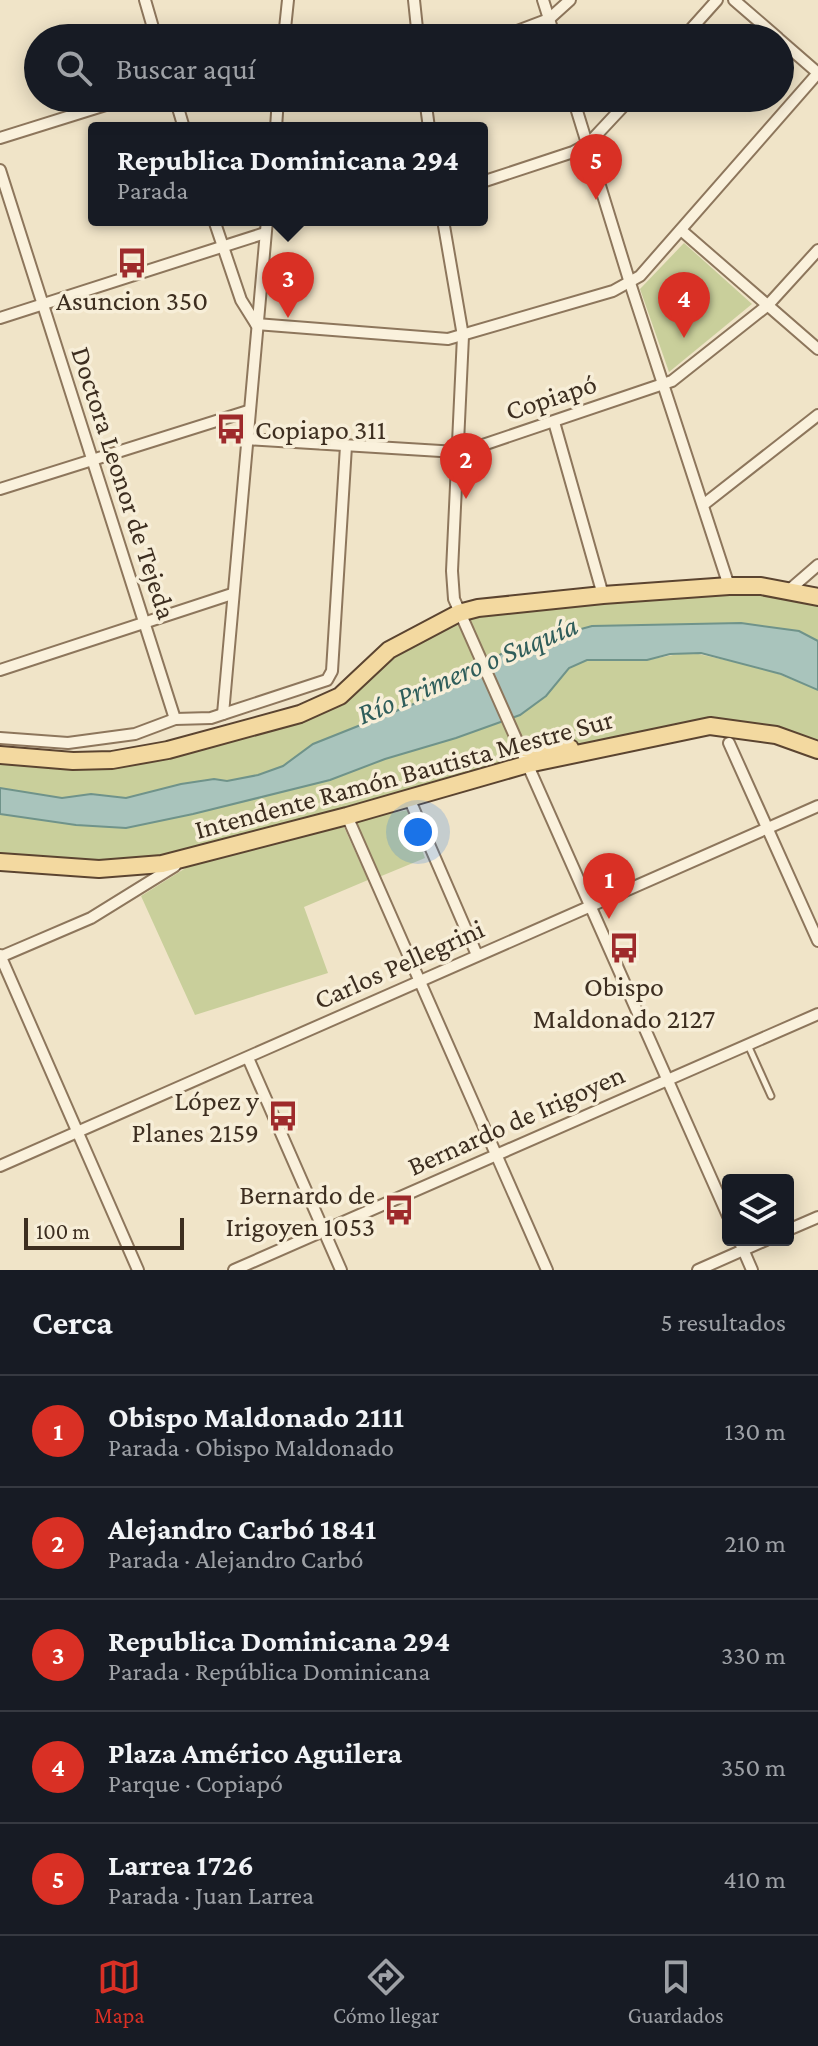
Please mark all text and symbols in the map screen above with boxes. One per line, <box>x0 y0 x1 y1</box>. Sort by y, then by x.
search box <box>24 24 794 112</box>
icon: search <box>52 46 96 90</box>
text: Buscar aquí <box>116 52 256 85</box>
popup <box>88 122 488 226</box>
pin: 5 <box>570 134 622 200</box>
text: Republica Dominicana 294 <box>117 143 459 176</box>
text: Parada <box>117 176 188 205</box>
bus stop icon: Asuncion 350 <box>115 246 149 280</box>
pin: 3 <box>262 252 314 318</box>
pin: 4 <box>658 272 710 338</box>
place label: Asuncion 350 <box>56 285 208 316</box>
street label: Doctora Leonor de Tejeda <box>65 343 183 623</box>
street label: Copiapó <box>502 368 600 426</box>
bus stop icon: Copiapo 311 <box>214 412 248 446</box>
place label: Copiapo 311 <box>255 414 386 445</box>
pin: 2 <box>440 433 492 499</box>
water label: Río Primero o Suquía <box>352 608 583 731</box>
street label: Intendente Ramón Bautista Mestre Sur <box>191 703 617 845</box>
your location <box>398 812 438 852</box>
pin: 1 <box>583 853 635 919</box>
street label: Carlos Pellegrini <box>309 913 489 1015</box>
bus stop icon: Obispo Maldonado 2127 <box>607 931 641 965</box>
place label: Obispo Maldonado 2127 <box>533 971 715 1034</box>
street label: Bernardo de Irigoyen <box>403 1058 629 1182</box>
place label: López y Planes 2159 <box>131 1085 260 1148</box>
bus stop icon: López y Planes 2159 <box>266 1099 300 1133</box>
map controls <box>722 1174 794 1246</box>
button: layers <box>722 1174 794 1246</box>
place label: Bernardo de Irigoyen 1053 <box>226 1179 375 1242</box>
bus stop icon: Bernardo de Irigoyen 1053 <box>382 1193 416 1227</box>
scale bar <box>24 1214 184 1250</box>
text: 100 m <box>36 1219 90 1244</box>
text: Cerca <box>32 1304 113 1341</box>
text: 5 resultados <box>661 1308 786 1337</box>
text: Obispo Maldonado 2111 <box>108 1400 404 1433</box>
text: 1 <box>53 1417 63 1446</box>
text: 130 m <box>725 1417 786 1446</box>
text: Parada · Obispo Maldonado <box>108 1433 394 1462</box>
text: Alejandro Carbó 1841 <box>108 1512 376 1545</box>
text: 2 <box>51 1529 65 1558</box>
text: 210 m <box>725 1529 786 1558</box>
text: Parada · Alejandro Carbó <box>108 1545 363 1574</box>
text: Republica Dominicana 294 <box>108 1624 450 1657</box>
text: 3 <box>52 1641 64 1670</box>
text: 330 m <box>721 1641 786 1670</box>
text: Parada · República Dominicana <box>108 1657 430 1686</box>
text: Plaza Américo Aguilera <box>108 1736 402 1769</box>
text: 4 <box>51 1753 65 1782</box>
text: 350 m <box>721 1753 786 1782</box>
text: Parque · Copiapó <box>108 1769 283 1798</box>
text: Larrea 1726 <box>108 1848 254 1881</box>
text: 5 <box>52 1865 64 1894</box>
text: 410 m <box>724 1865 786 1894</box>
text: Parada · Juan Larrea <box>108 1881 314 1910</box>
tab: Mapa <box>94 1955 144 2028</box>
tab: Cómo llegar <box>333 1955 439 2028</box>
tab: Guardados <box>628 1955 724 2028</box>

